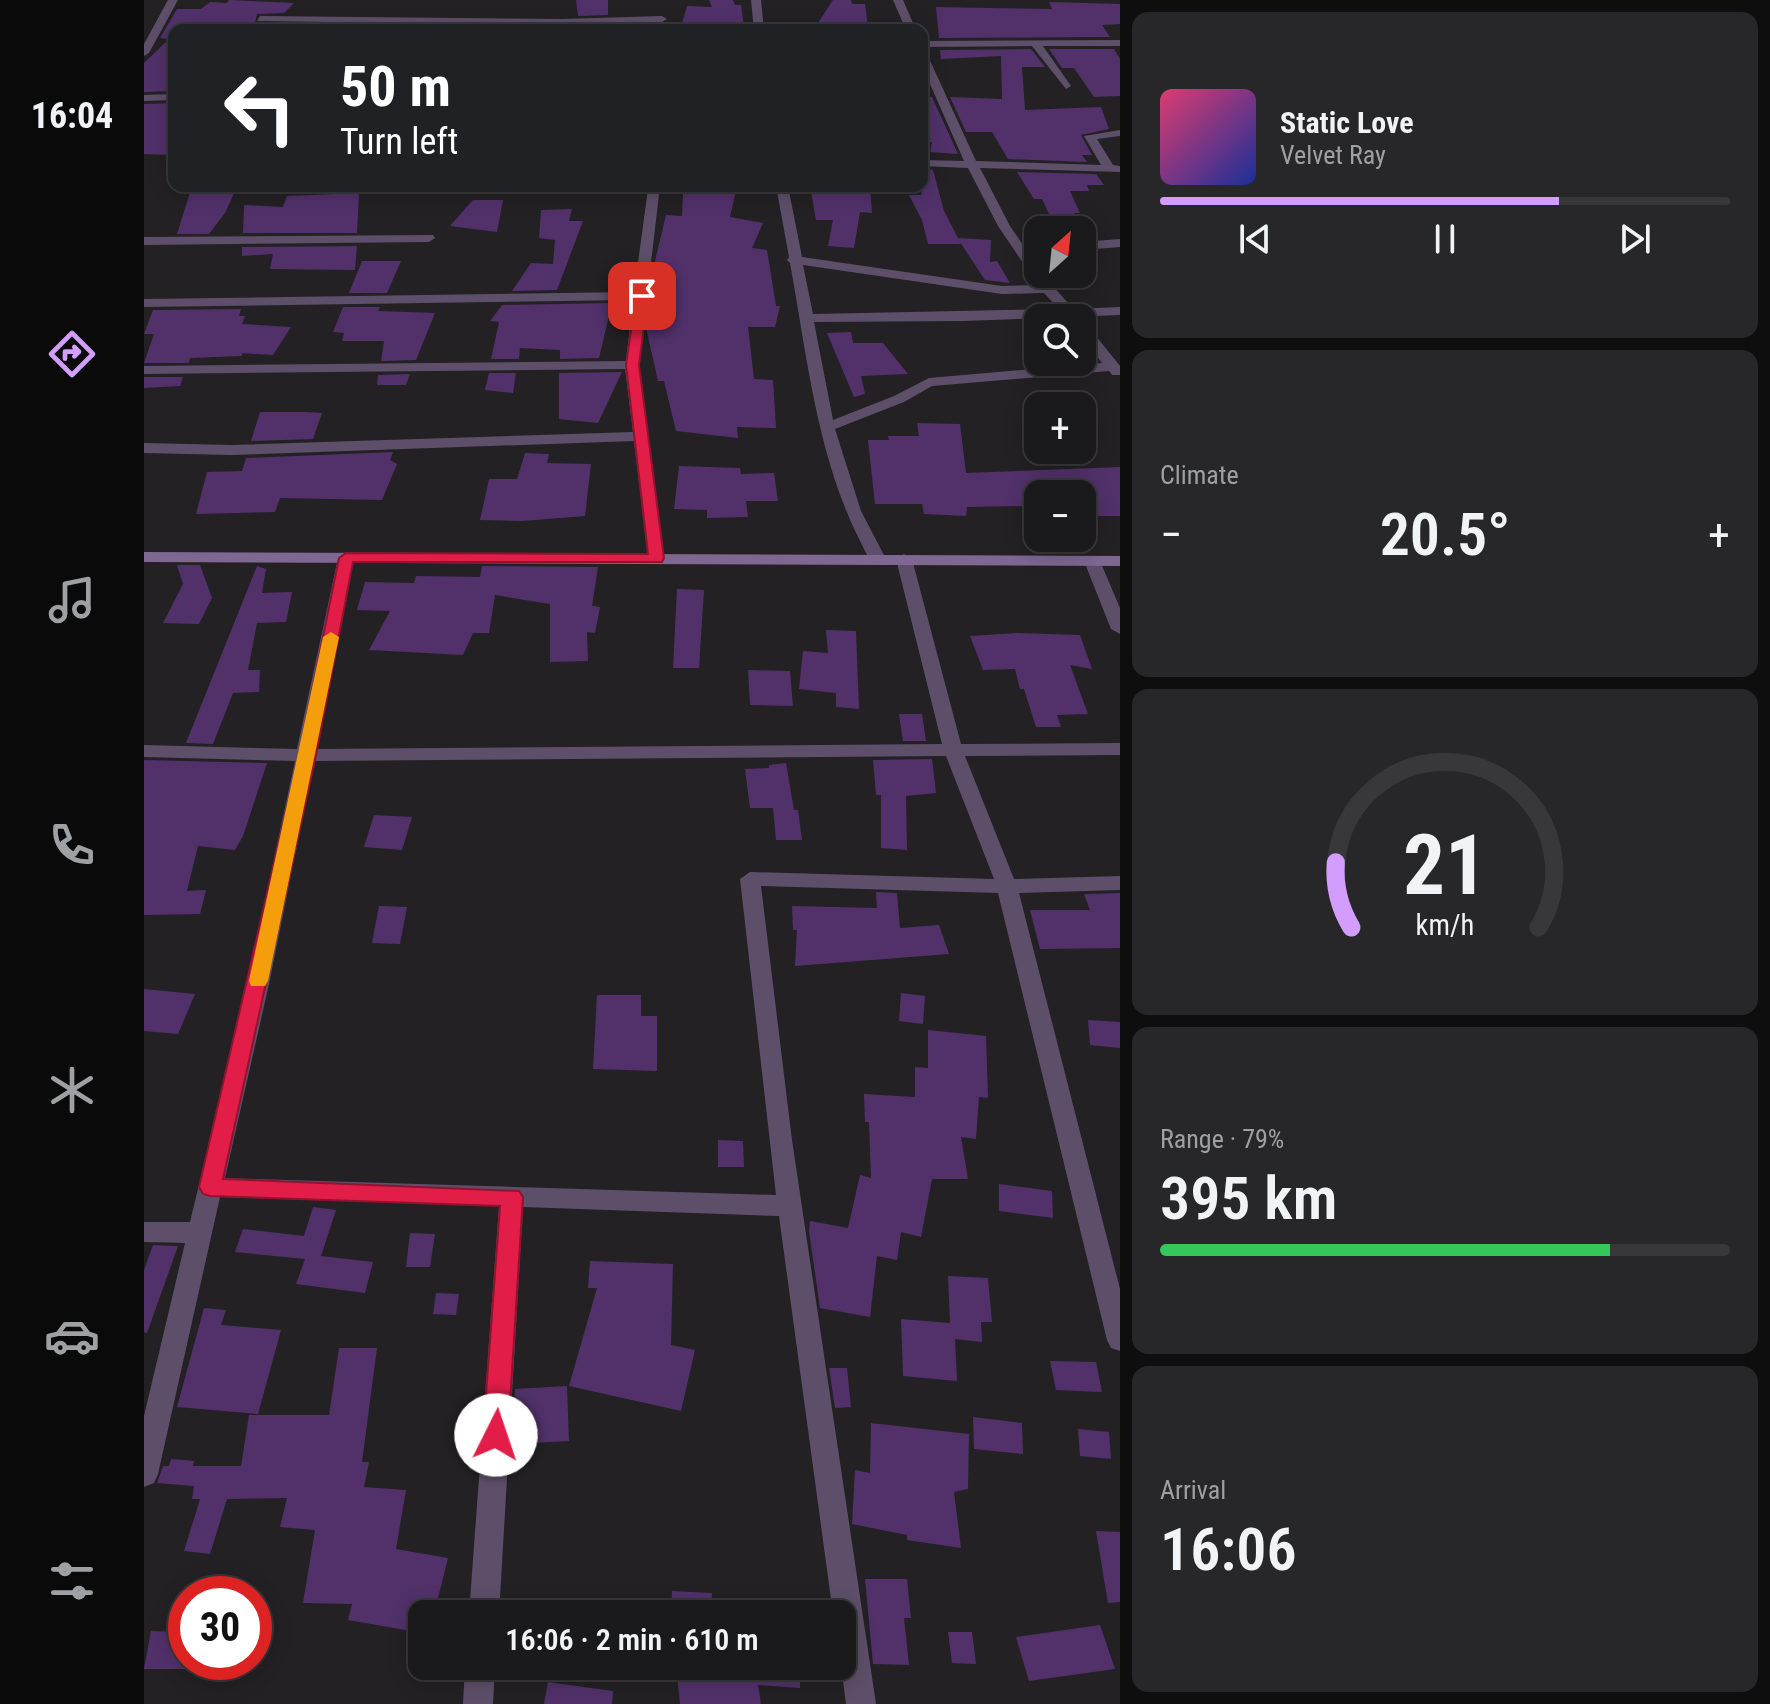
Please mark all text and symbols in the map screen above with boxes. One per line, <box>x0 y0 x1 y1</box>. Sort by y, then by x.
text: 50 m <box>340 54 451 120</box>
icon: left <box>208 56 312 160</box>
text: 16:04 <box>31 95 113 137</box>
text: Static Love <box>1280 105 1414 140</box>
text: Turn left <box>340 121 458 163</box>
text: Velvet Ray <box>1280 140 1386 170</box>
north arrow <box>1024 216 1096 288</box>
map controls <box>1024 216 1096 552</box>
icon: previous <box>1233 217 1277 261</box>
icon: pause <box>1423 217 1467 261</box>
icon: next <box>1613 217 1657 261</box>
pin <box>608 262 676 330</box>
icon: arrive <box>620 274 664 318</box>
button: search <box>1024 304 1096 376</box>
icon: directions <box>44 326 100 382</box>
button: + <box>1024 392 1096 464</box>
text: Climate <box>1160 460 1239 490</box>
button: − <box>1024 480 1096 552</box>
text: 20.5° <box>1380 499 1510 570</box>
text: − <box>1160 509 1182 561</box>
text: + <box>1708 509 1730 561</box>
icon: music <box>44 572 100 628</box>
icon: phone <box>44 817 100 873</box>
text: 21 <box>1403 817 1487 914</box>
text: km/h <box>1416 908 1474 942</box>
icon: climate <box>44 1062 100 1118</box>
text: Range · 79% <box>1160 1124 1284 1154</box>
text: 395 km <box>1160 1163 1337 1234</box>
icon: car <box>44 1308 100 1364</box>
position arrow <box>454 1393 538 1477</box>
text: Arrival <box>1160 1475 1226 1505</box>
text: 16:06 <box>1160 1514 1297 1585</box>
icon: filters <box>44 1553 100 1609</box>
speed limit sign: 30 <box>168 1576 272 1680</box>
text: 16:06 · 2 min · 610 m <box>505 1622 759 1657</box>

